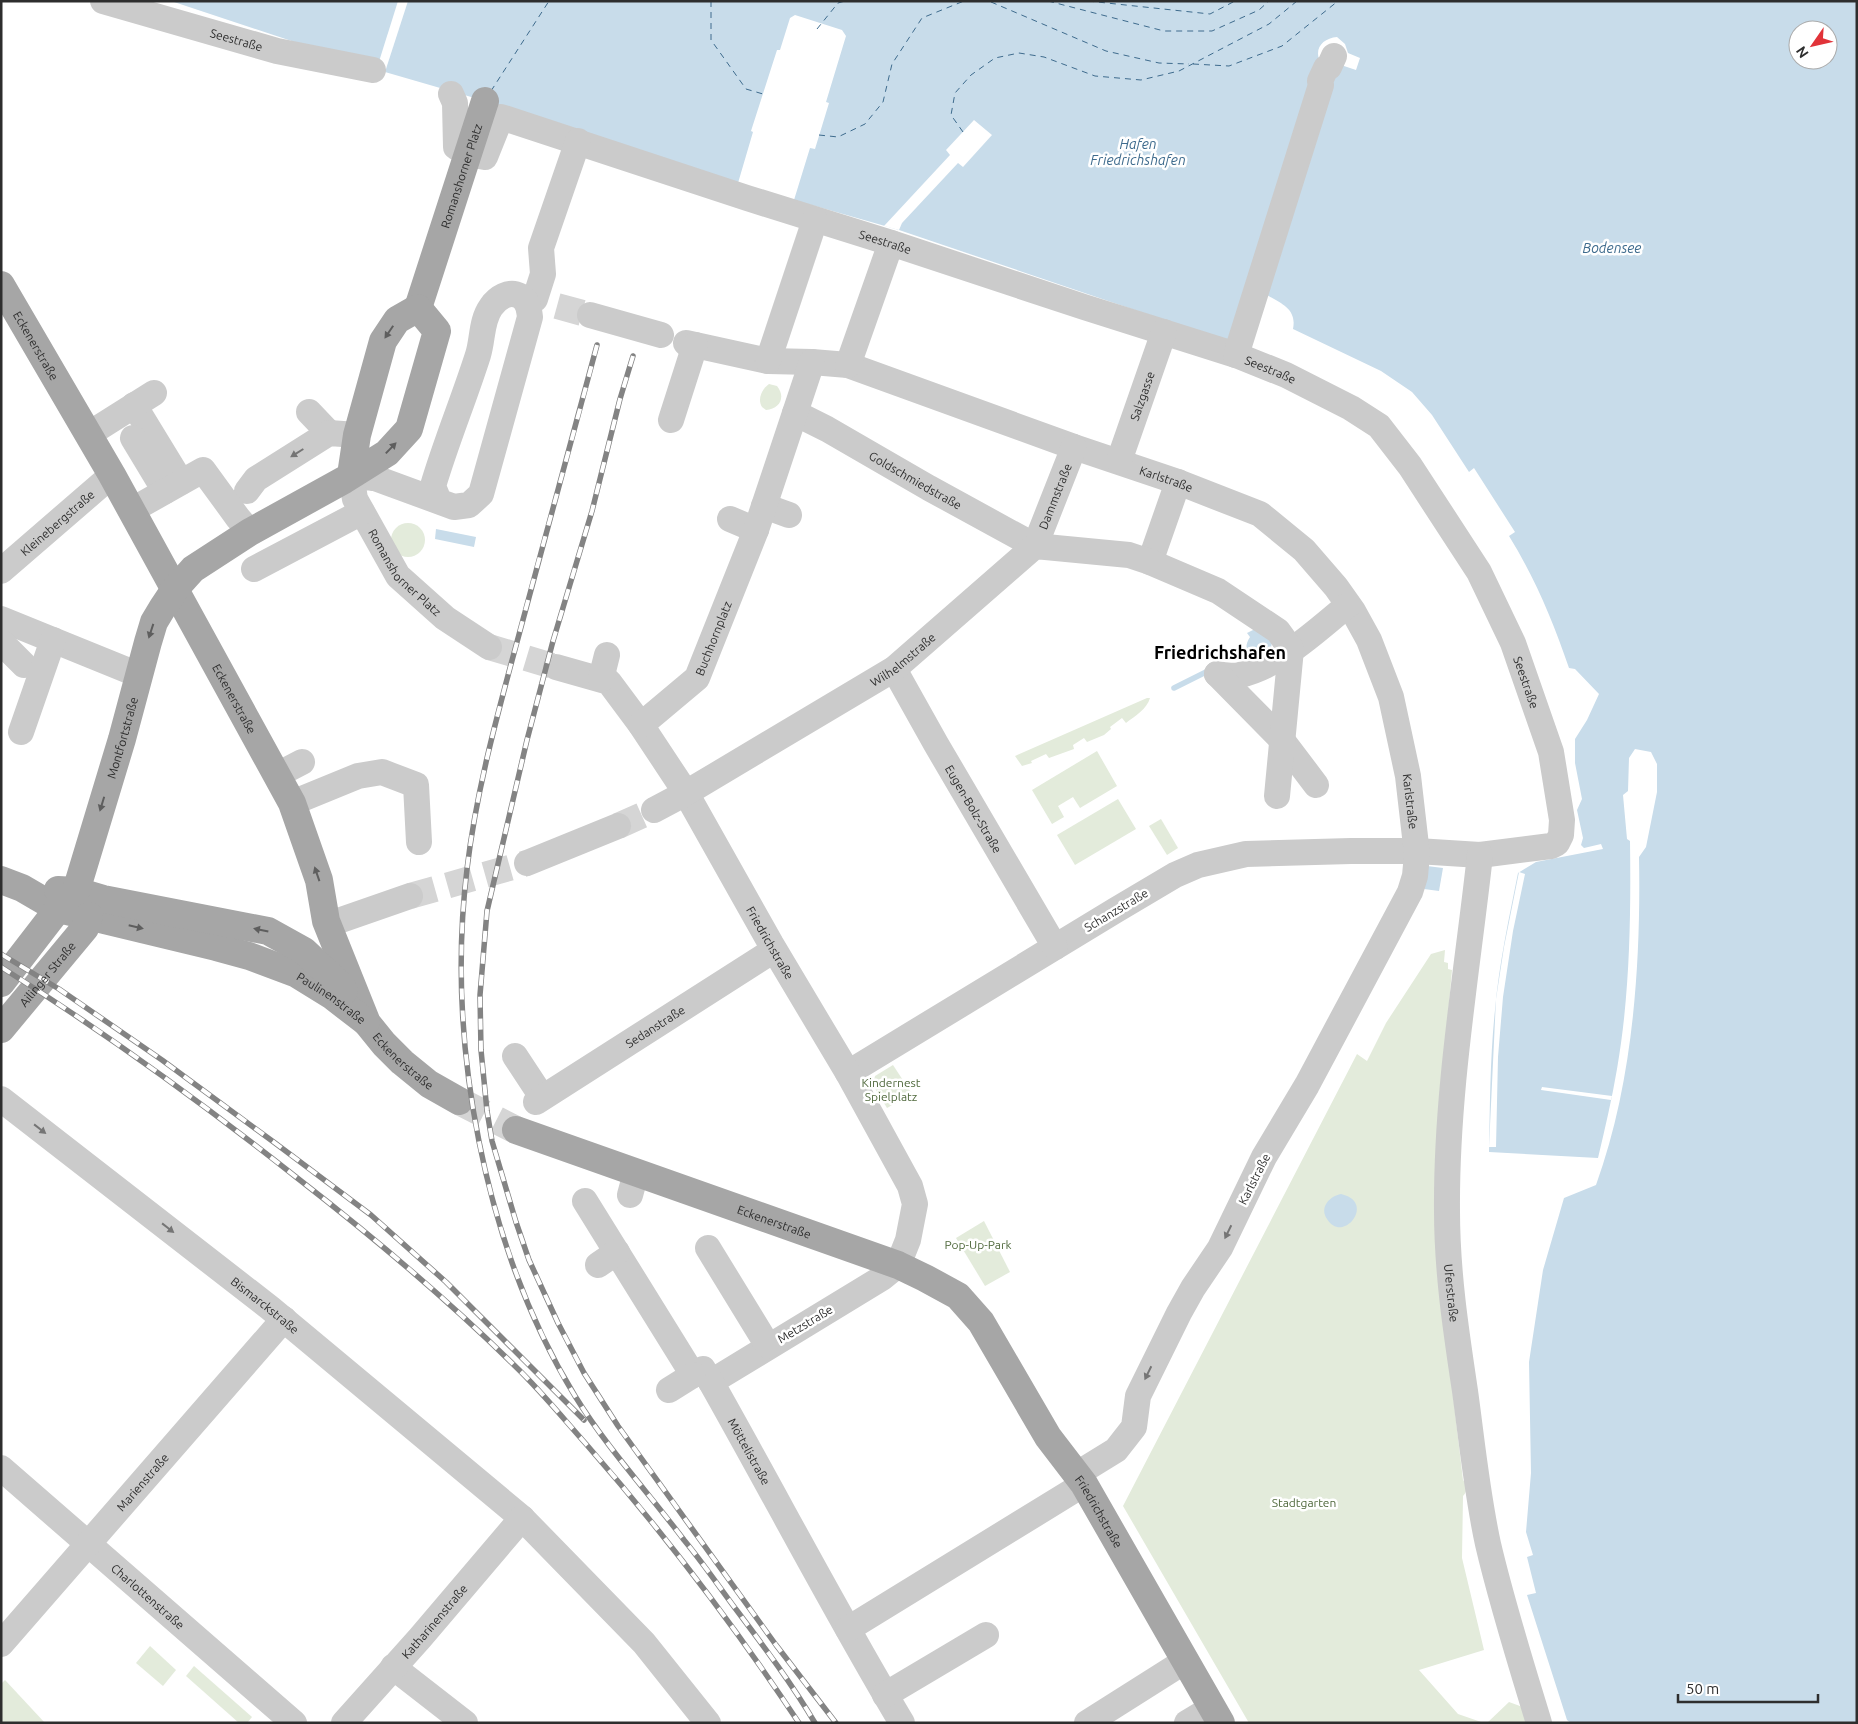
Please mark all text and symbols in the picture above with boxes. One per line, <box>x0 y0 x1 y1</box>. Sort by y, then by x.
north arrow <box>1788 20 1838 70</box>
street label: Seestraße <box>209 26 264 53</box>
text: N <box>1793 43 1812 61</box>
street label: Romanshorner Platz <box>438 121 484 230</box>
water label: Hafen Friedrichshafen <box>1090 136 1186 168</box>
street label: Seestraße <box>858 227 913 256</box>
water label: Bodensee <box>1583 240 1641 256</box>
street label: Eckenerstraße <box>11 309 61 382</box>
one-way arrow <box>384 326 394 339</box>
street label: Seestraße <box>1243 353 1298 386</box>
street label: Salzgasse <box>1127 370 1156 422</box>
one-way arrow <box>385 442 397 454</box>
one-way arrow <box>290 448 304 458</box>
street label: Goldschmiedstraße <box>867 448 964 511</box>
street label: Dammstraße <box>1036 461 1073 531</box>
street label: Karlstraße <box>1138 463 1195 494</box>
street label: Kleinebergstraße <box>17 487 96 558</box>
street label: Romanshorner Platz <box>366 526 444 618</box>
street label: Buchhornplatz <box>692 599 734 677</box>
one-way arrow <box>147 624 155 639</box>
street label: Wilhelmstraße <box>868 630 938 688</box>
district label: Friedrichshafen <box>1154 642 1286 662</box>
street label: Seestraße <box>1512 655 1542 710</box>
street label: Eckenerstraße <box>210 661 259 736</box>
street label: Montfortstraße <box>104 695 140 780</box>
street label: Eugen-Bolz-Straße <box>943 762 1005 855</box>
street label: Karlstraße <box>1401 773 1421 830</box>
one-way arrow <box>98 797 106 812</box>
one-way arrow <box>312 866 320 881</box>
street label: Schanzstraße <box>1082 886 1150 934</box>
street label: Friedrichstraße <box>745 904 797 981</box>
one-way arrow <box>129 923 144 931</box>
one-way arrow <box>253 926 268 934</box>
street label: Ailinger Straße <box>16 939 78 1009</box>
street label: Paulinenstraße <box>295 969 369 1026</box>
street label: Sedanstraße <box>623 1002 687 1050</box>
street label: Eckenerstraße <box>371 1030 436 1092</box>
park label: Kindernest Spielplatz <box>862 1076 921 1103</box>
one-way arrow <box>33 1124 47 1134</box>
street label: Karlstraße <box>1236 1151 1272 1207</box>
street label: Eckenerstraße <box>736 1202 813 1240</box>
one-way arrow <box>161 1223 174 1234</box>
one-way arrow <box>1223 1225 1231 1239</box>
park label: Pop-Up-Park <box>944 1238 1012 1251</box>
street label: Uferstraße <box>1443 1263 1462 1323</box>
street label: Bismarckstraße <box>229 1274 302 1336</box>
street label: Metzstraße <box>775 1303 835 1345</box>
one-way arrow <box>1144 1366 1153 1381</box>
street label: Möttelistraße <box>726 1416 773 1487</box>
street label: Marienstraße <box>114 1450 171 1513</box>
street label: Friedrichstraße <box>1073 1472 1126 1550</box>
park label: Stadtgarten <box>1272 1496 1336 1509</box>
street label: Charlottenstraße <box>109 1561 187 1631</box>
street label: Katharinenstraße <box>399 1581 469 1661</box>
scale bar <box>1678 1672 1818 1704</box>
text: 50 m <box>1686 1680 1719 1697</box>

